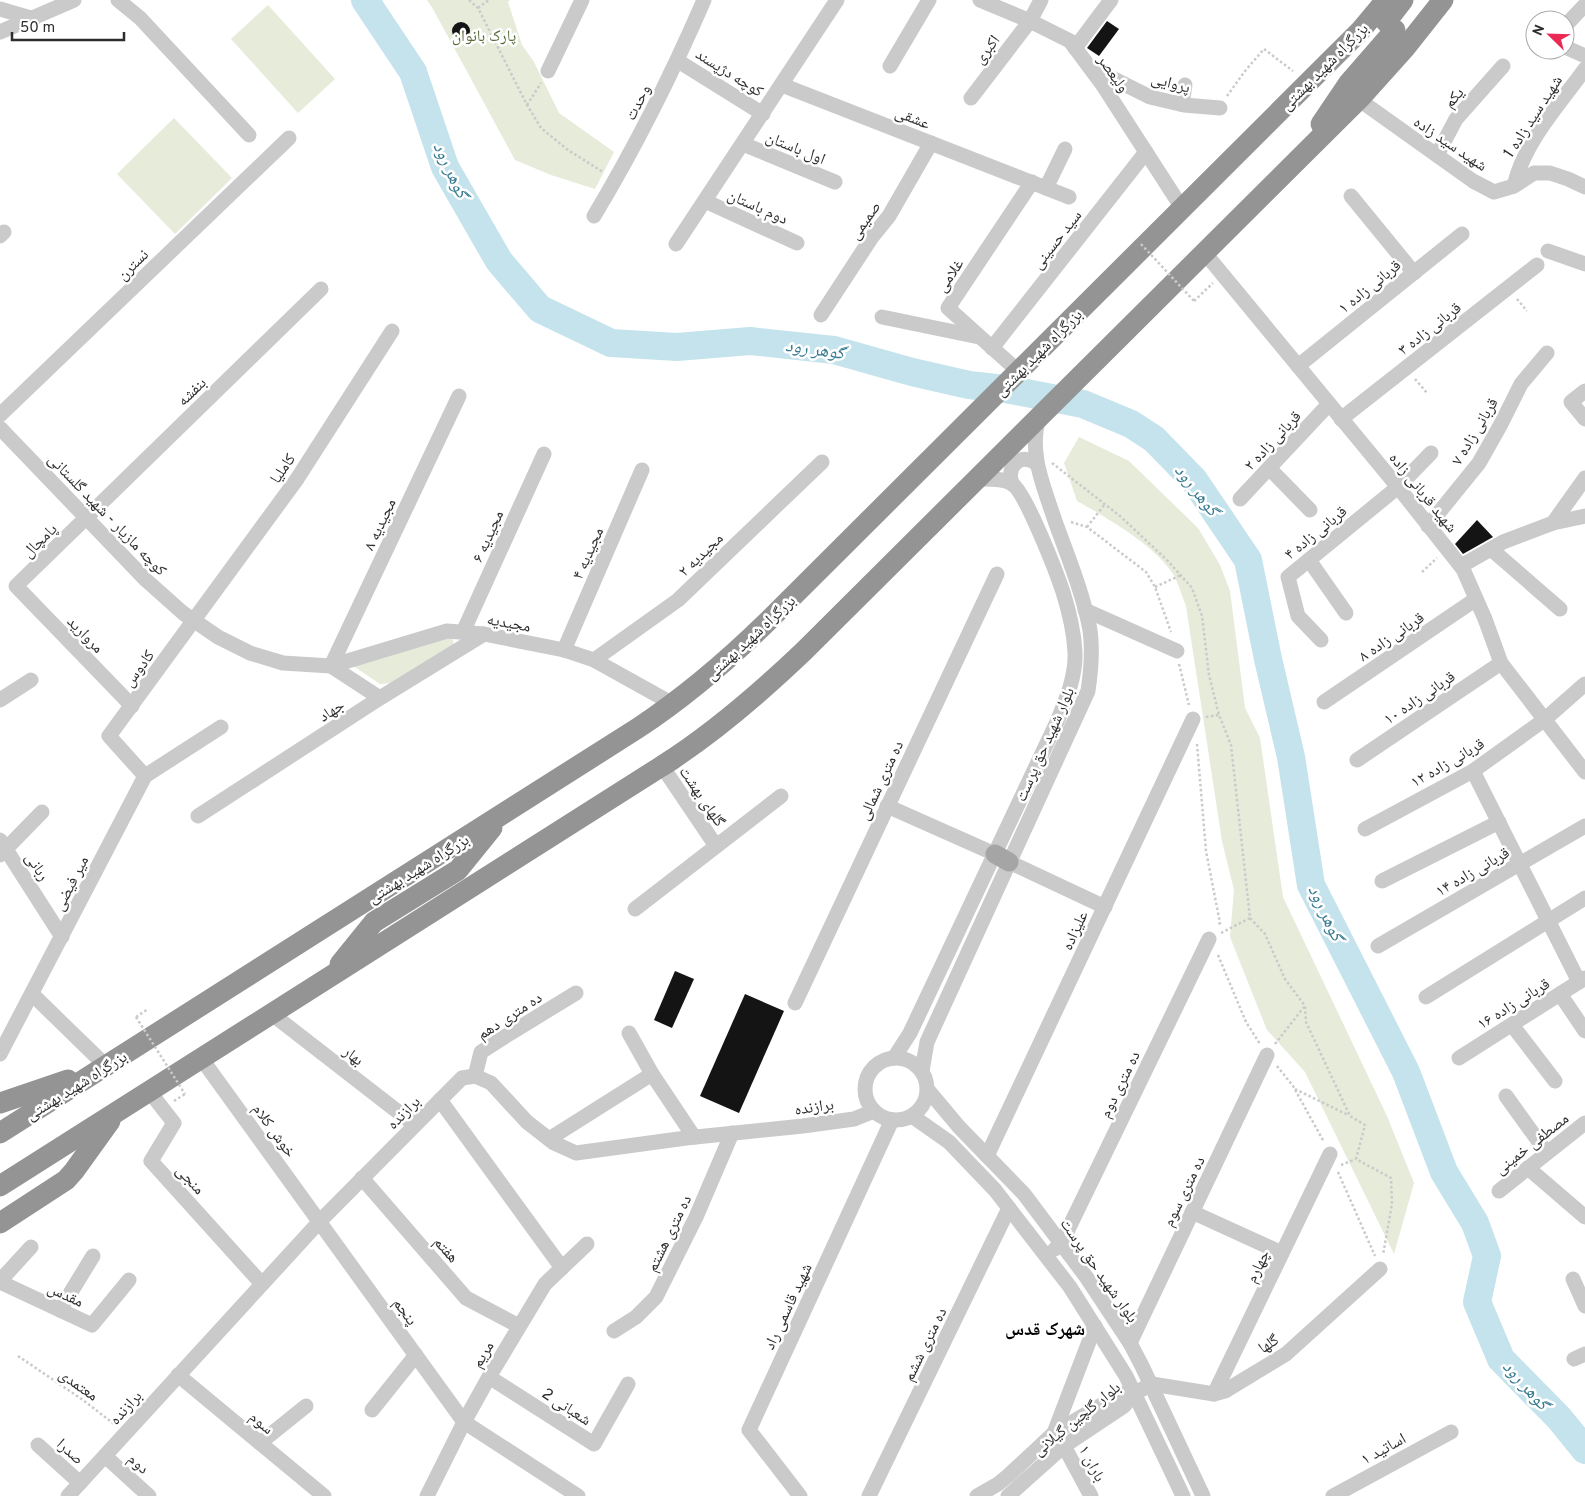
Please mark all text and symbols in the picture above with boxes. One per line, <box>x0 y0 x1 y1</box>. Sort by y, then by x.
scale bar <box>12 10 125 42</box>
north arrow <box>1525 10 1575 60</box>
text: 50 m <box>20 19 55 38</box>
street label: بزرگراه شهید بهشتی <box>1277 19 1373 115</box>
text: N <box>1530 23 1549 38</box>
park label: پارک بانوان <box>452 27 517 47</box>
street label: اکبری <box>970 32 1005 69</box>
street label: کوچه دژپسند <box>691 45 767 103</box>
street label: ولیعصر <box>1091 50 1133 97</box>
street label: پروایی <box>1149 69 1193 99</box>
street label: شهید سید زاده 1 <box>1500 72 1568 162</box>
street label: وحدت <box>621 82 656 124</box>
street label: یکم <box>1440 84 1469 113</box>
street label: عشقی <box>892 103 933 135</box>
street label: شهید سید زاده <box>1409 113 1491 177</box>
street label: اول باستان <box>762 128 828 170</box>
water label: گوهر رود <box>427 139 474 206</box>
street label: دوم باستان <box>724 186 790 230</box>
street label: صمیمی <box>845 198 886 244</box>
street label: سید حسینی <box>1028 207 1087 274</box>
street label: نسترن <box>113 246 154 285</box>
street label: غلامی <box>932 256 969 297</box>
street label: قربانی زاده ۱ <box>1335 256 1406 319</box>
street label: قربانی زاده ۳ <box>1395 299 1466 361</box>
street label: بزرگراه شهید بهشتی <box>991 305 1087 401</box>
water label: گوهر رود <box>784 335 850 367</box>
street label: بنفشه <box>174 374 211 411</box>
street label: قربانی زاده ۷ <box>1448 395 1504 469</box>
street label: قربانی زاده ۲ <box>1241 407 1306 476</box>
street label: شهید قربانی زاده <box>1384 449 1461 537</box>
street label: کوچه مازیار - شهید گلستانی <box>43 450 170 581</box>
street label: کاملیا <box>266 450 301 488</box>
water label: گوهر رود <box>1169 460 1226 525</box>
street label: مجیدیه ۸ <box>360 496 401 554</box>
street label: قربانی زاده ۴ <box>1281 502 1352 565</box>
street label: مجیدیه ۶ <box>469 508 509 566</box>
street label: پامچال <box>19 520 62 563</box>
street label: مجیدیه ۴ <box>569 525 609 583</box>
street label: مجیدیه ۲ <box>675 529 728 582</box>
street label: بزرگراه شهید بهشتی <box>702 592 801 685</box>
street label: قربانی زاده ۸ <box>1355 608 1429 667</box>
street label: مجیدیه <box>485 610 532 638</box>
street label: مروارید <box>62 613 107 658</box>
street label: کادوس <box>119 646 160 692</box>
street label: قربانی زاده ۱۰ <box>1381 667 1460 730</box>
street label: بلوار شهید حق پرست <box>1012 685 1080 805</box>
street label: جهاد <box>315 696 349 727</box>
street label: قربانی زاده ۱۲ <box>1407 735 1489 793</box>
street label: ده متری شمالی <box>855 738 909 824</box>
street label: گلهای بهشت <box>674 763 729 831</box>
street label: بزرگراه شهید بهشتی <box>365 831 473 909</box>
street label: قربانی زاده ۱۴ <box>1432 844 1514 902</box>
street label: ربانی <box>20 849 53 885</box>
street label: میر فیضی <box>49 853 94 915</box>
water label: گوهر رود <box>1302 882 1349 949</box>
street label: علیزاده <box>1058 908 1094 954</box>
street label: قربانی زاده ۱۶ <box>1474 974 1554 1035</box>
street label: ده متری دهم <box>474 988 546 1045</box>
street label: بهار <box>338 1042 367 1071</box>
street label: بزرگراه شهید بهشتی <box>23 1048 131 1126</box>
street label: ده متری دوم <box>1096 1048 1146 1122</box>
street label: برازنده <box>383 1092 425 1134</box>
street label: برازنده <box>793 1095 835 1121</box>
street label: خوش کلام <box>247 1100 300 1162</box>
street label: مصطفی خمینی <box>1491 1109 1573 1180</box>
street label: ده متری سوم <box>1159 1153 1210 1230</box>
street label: منجی <box>171 1161 208 1200</box>
street label: ده متری هشتم <box>643 1192 697 1276</box>
street label: بلوار شهید حق پرست <box>1055 1215 1142 1327</box>
street label: هفتم <box>429 1233 462 1268</box>
street label: چهارم <box>1242 1247 1275 1287</box>
street label: شهید قاسمی راد <box>760 1260 818 1353</box>
street label: مقدس <box>44 1279 86 1313</box>
street label: پنجم <box>388 1294 421 1330</box>
street label: ده متری ششم <box>899 1305 952 1385</box>
district label: شهرک قدس <box>1005 1319 1085 1342</box>
street label: گلها <box>1255 1330 1284 1359</box>
street label: مریم <box>468 1338 499 1372</box>
water label: گوهر رود <box>1497 1356 1556 1419</box>
street label: معتمدی <box>54 1365 102 1406</box>
street label: بلوار گلچین گیلانی <box>1029 1378 1125 1461</box>
street label: شعبانی 2 <box>537 1384 594 1431</box>
street label: برازنده <box>106 1387 147 1430</box>
street label: سوم <box>244 1408 277 1439</box>
street label: اساتید ۱ <box>1358 1429 1410 1470</box>
street label: صدرا <box>52 1435 88 1470</box>
street label: باران ۱ <box>1073 1442 1109 1486</box>
street label: دوم <box>123 1450 153 1479</box>

